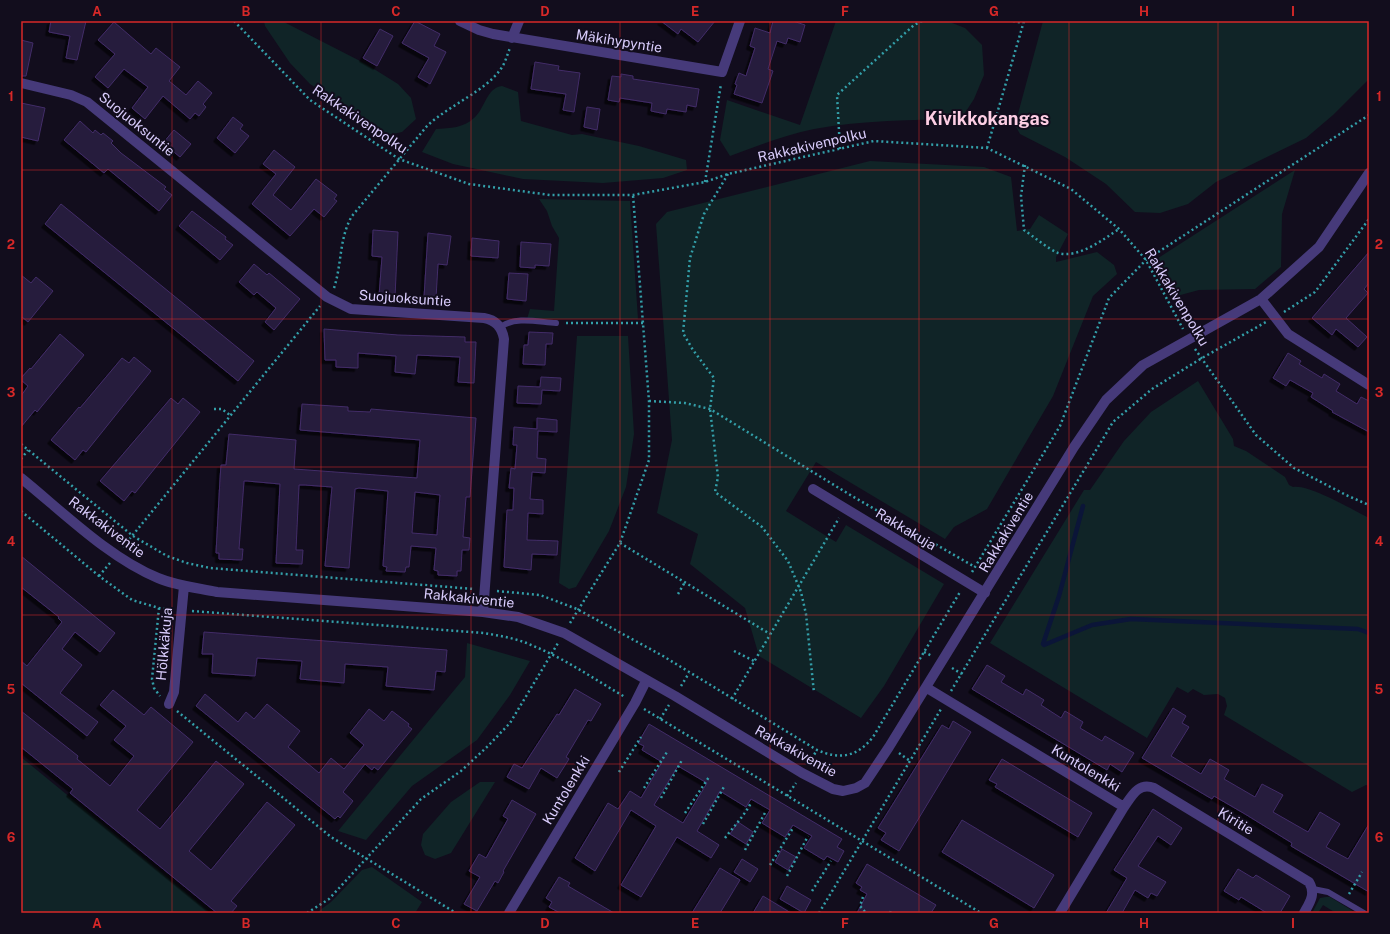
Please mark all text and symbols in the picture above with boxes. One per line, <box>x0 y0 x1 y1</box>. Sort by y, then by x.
text: A <box>92 4 102 19</box>
text: B <box>242 4 251 19</box>
text: C <box>391 4 401 19</box>
text: D <box>540 4 550 19</box>
text: E <box>691 4 699 19</box>
text: F <box>841 4 849 19</box>
text: G <box>989 4 999 19</box>
text: H <box>1139 4 1149 19</box>
text: I <box>1291 4 1295 19</box>
street label: Mäkihypyntie <box>575 26 663 56</box>
street label: Rakkakivenpolku <box>310 81 410 157</box>
text: 1 <box>8 89 14 104</box>
street label: Suojuoksuntie <box>96 89 178 159</box>
text: 1 <box>1376 89 1382 104</box>
district label: Kivikkokangas <box>925 108 1049 129</box>
street label: Rakkakivenpolku <box>756 125 868 165</box>
text: 2 <box>7 237 15 252</box>
text: 2 <box>1375 237 1383 252</box>
street label: Rakkakivenpolku <box>1142 245 1212 349</box>
street label: Suojuoksuntie <box>358 287 452 309</box>
text: 3 <box>7 385 16 400</box>
text: 3 <box>1375 385 1384 400</box>
street label: Rakkakiventie <box>976 489 1036 575</box>
street label: Rakkakiventie <box>66 493 148 561</box>
street label: Rakkakuja <box>873 505 939 553</box>
text: 4 <box>7 534 16 549</box>
text: 4 <box>1375 534 1384 549</box>
street label: Rakkakiventie <box>423 585 515 611</box>
street label: Hölkkäkuja <box>153 607 175 681</box>
text: 5 <box>7 682 16 697</box>
text: 5 <box>1375 682 1384 697</box>
street label: Rakkakiventie <box>752 722 840 780</box>
street label: Kuntolenkki <box>1049 741 1123 795</box>
street label: Kuntolenkki <box>539 753 593 827</box>
street label: Kiritie <box>1215 804 1257 838</box>
text: 6 <box>7 830 16 845</box>
text: 6 <box>1375 830 1384 845</box>
text: A <box>92 916 102 931</box>
text: B <box>242 916 251 931</box>
text: C <box>391 916 401 931</box>
text: D <box>540 916 550 931</box>
text: E <box>691 916 699 931</box>
text: F <box>841 916 849 931</box>
text: G <box>989 916 999 931</box>
text: H <box>1139 916 1149 931</box>
text: I <box>1291 916 1295 931</box>

